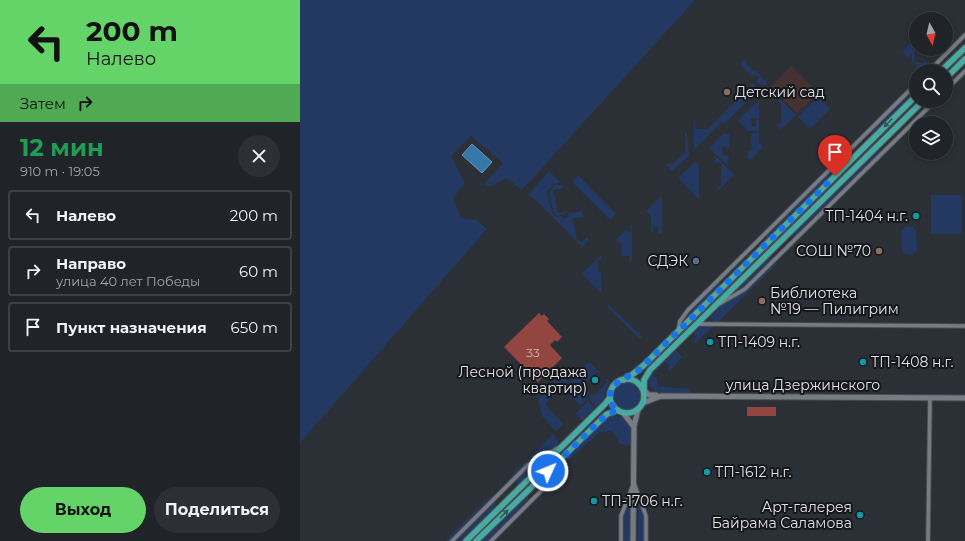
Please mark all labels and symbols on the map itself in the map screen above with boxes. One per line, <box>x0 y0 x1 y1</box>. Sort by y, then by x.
north arrow <box>909 12 953 56</box>
place label: Детский сад <box>735 83 825 101</box>
marker: Детский сад <box>722 87 732 97</box>
one-way arrow <box>883 118 893 128</box>
pin <box>818 135 852 176</box>
place label: ТП-1404 н.г. <box>825 207 908 225</box>
marker: ТП-1404 н.г. <box>911 211 921 221</box>
place label: СОШ №70 <box>796 242 871 260</box>
marker: СОШ №70 <box>874 246 884 256</box>
place label: СДЭК <box>647 252 688 270</box>
marker: СДЭК <box>691 256 701 266</box>
place label: Библиотека №19 — Пилигрим <box>770 284 899 318</box>
marker: Библиотека №19 — Пилигрим <box>757 296 767 306</box>
place label: ТП-1409 н.г. <box>718 333 800 351</box>
marker: ТП-1409 н.г. <box>705 337 715 347</box>
house number: 33 <box>526 345 540 360</box>
place label: ТП-1408 н.г. <box>871 353 954 371</box>
marker: ТП-1408 н.г. <box>858 357 868 367</box>
place label: Лесной (продажа квартир) <box>458 363 587 397</box>
marker: Лесной (продажа квартир) <box>590 375 600 385</box>
street label: улица Дзержинского <box>725 376 880 394</box>
position arrow <box>527 450 569 492</box>
place label: ТП-1612 н.г. <box>715 463 792 481</box>
marker: ТП-1612 н.г. <box>702 467 712 477</box>
place label: ТП-1706 н.г. <box>602 492 683 510</box>
marker: ТП-1706 н.г. <box>589 496 599 506</box>
place label: Арт-галерея Байрама Саламова <box>712 498 852 532</box>
one-way arrow <box>499 509 509 519</box>
marker: Арт-галерея Байрама Саламова <box>855 510 865 520</box>

